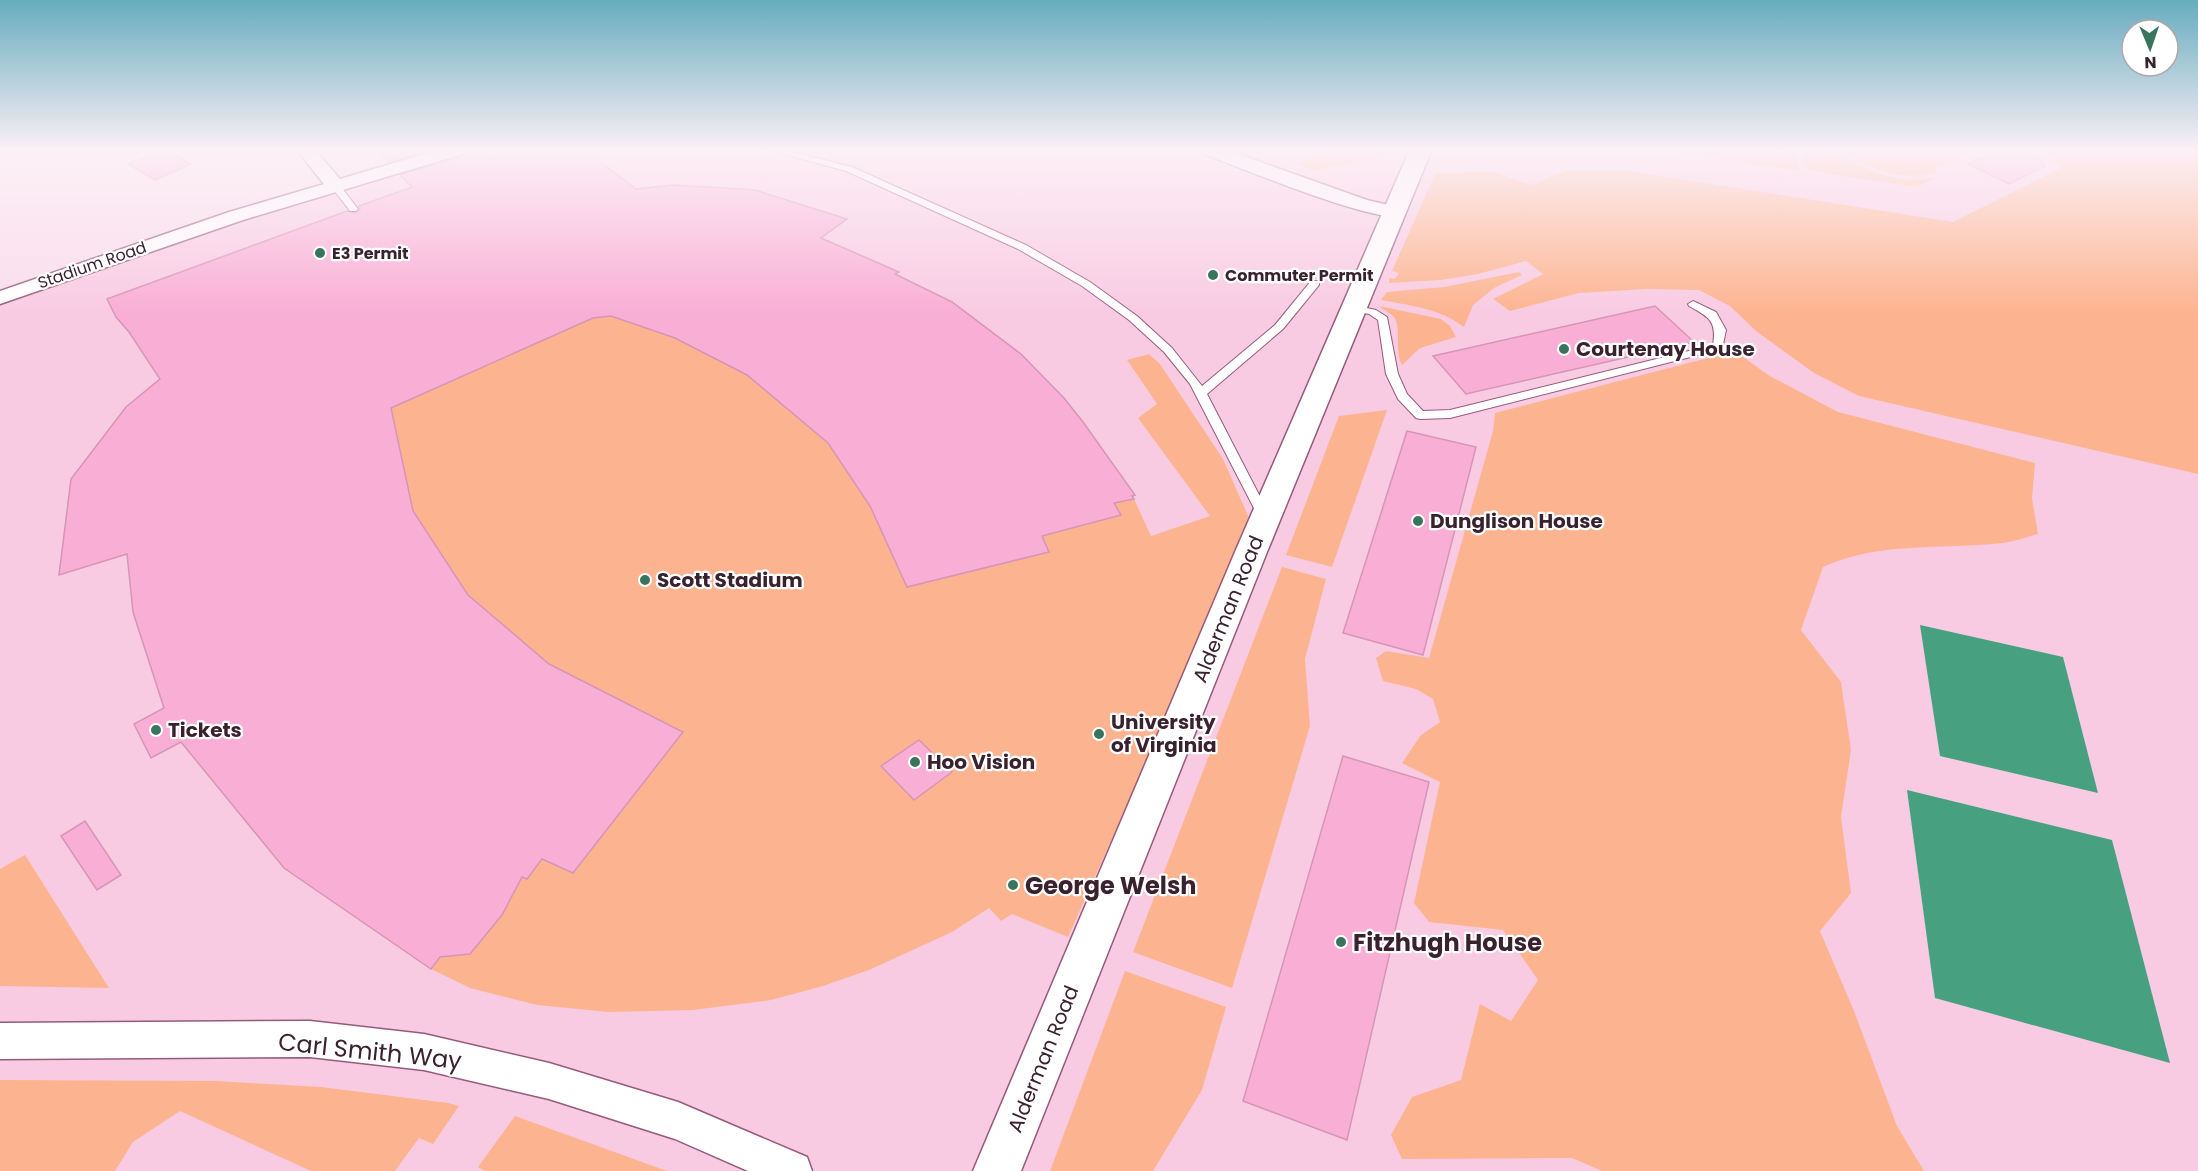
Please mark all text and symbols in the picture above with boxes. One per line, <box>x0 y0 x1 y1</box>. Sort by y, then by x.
north arrow <box>2120 18 2180 78</box>
text: N <box>2144 51 2157 74</box>
street label: Stadium Road <box>35 236 149 294</box>
place label: E3 Permit <box>332 242 409 265</box>
marker: E3 Permit <box>313 246 327 260</box>
place label: Commuter Permit <box>1225 264 1374 287</box>
marker: Commuter Permit <box>1206 268 1220 282</box>
place label: Courtenay House <box>1576 335 1755 363</box>
marker: Courtenay House <box>1557 342 1571 356</box>
place label: Dunglison House <box>1430 507 1603 535</box>
marker: Dunglison House <box>1411 514 1425 528</box>
street label: Alderman Road <box>1186 531 1270 687</box>
place label: Scott Stadium <box>657 566 803 594</box>
marker: Scott Stadium <box>638 573 652 587</box>
place label: University of Virginia <box>1111 708 1217 759</box>
place label: Tickets <box>168 716 242 744</box>
marker: Tickets <box>149 723 163 737</box>
marker: University of Virginia <box>1092 727 1106 741</box>
place label: Hoo Vision <box>927 748 1035 776</box>
marker: Hoo Vision <box>908 755 922 769</box>
place label: George Welsh <box>1025 869 1196 902</box>
marker: George Welsh <box>1006 878 1020 892</box>
place label: Fitzhugh House <box>1353 926 1542 959</box>
marker: Fitzhugh House <box>1334 935 1348 949</box>
street label: Alderman Road <box>1001 981 1085 1137</box>
street label: Carl Smith Way <box>277 1025 464 1077</box>

